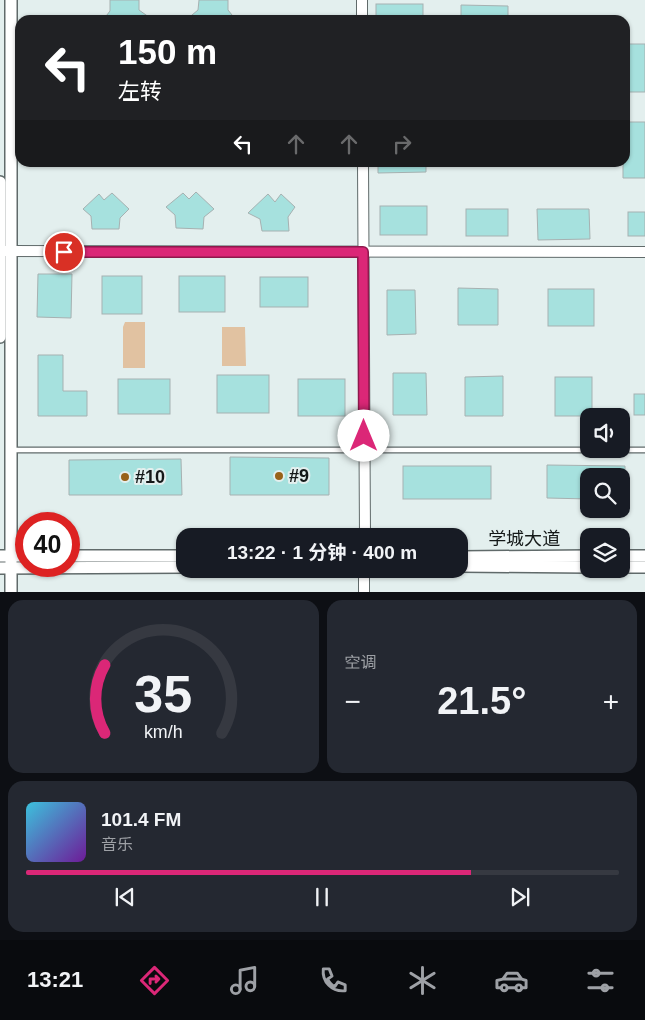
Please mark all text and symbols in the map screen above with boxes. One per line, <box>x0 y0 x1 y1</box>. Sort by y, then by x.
text: 150 m <box>118 32 217 71</box>
icon: left <box>35 35 100 100</box>
text: 左转 <box>118 79 162 104</box>
icon: left <box>229 130 257 158</box>
icon: ahead <box>282 130 310 158</box>
icon: ahead <box>335 130 363 158</box>
icon: right <box>388 130 416 158</box>
pin <box>43 231 85 273</box>
icon: arrive <box>50 238 78 266</box>
map controls <box>580 408 630 578</box>
button: sound <box>580 408 630 458</box>
position arrow <box>337 409 389 461</box>
place label: #9 <box>289 466 309 486</box>
place label: #10 <box>135 467 165 487</box>
button: search <box>580 468 630 518</box>
marker: #9 <box>273 470 285 482</box>
marker: #10 <box>119 471 131 483</box>
speed limit sign: 40 <box>15 512 80 577</box>
button: layers <box>580 528 630 578</box>
street label: 学城大道 <box>488 529 560 549</box>
text: 13:22 · 1 分钟 · 400 m <box>227 542 417 563</box>
text: 空调 <box>345 654 377 671</box>
text: 35 <box>134 665 192 723</box>
text: 21.5° <box>437 680 526 722</box>
text: − <box>345 686 361 717</box>
text: + <box>603 686 619 717</box>
text: km/h <box>144 722 183 742</box>
text: 101.4 FM <box>101 809 181 830</box>
text: 音乐 <box>101 836 133 853</box>
icon: previous <box>111 883 139 911</box>
icon: pause <box>308 883 336 911</box>
icon: next <box>506 883 534 911</box>
icon: directions <box>137 963 172 998</box>
icon: music <box>227 963 262 998</box>
icon: phone <box>316 963 351 998</box>
icon: climate <box>405 963 440 998</box>
icon: car <box>494 963 529 998</box>
icon: filters <box>583 963 618 998</box>
text: 13:21 <box>27 967 83 992</box>

